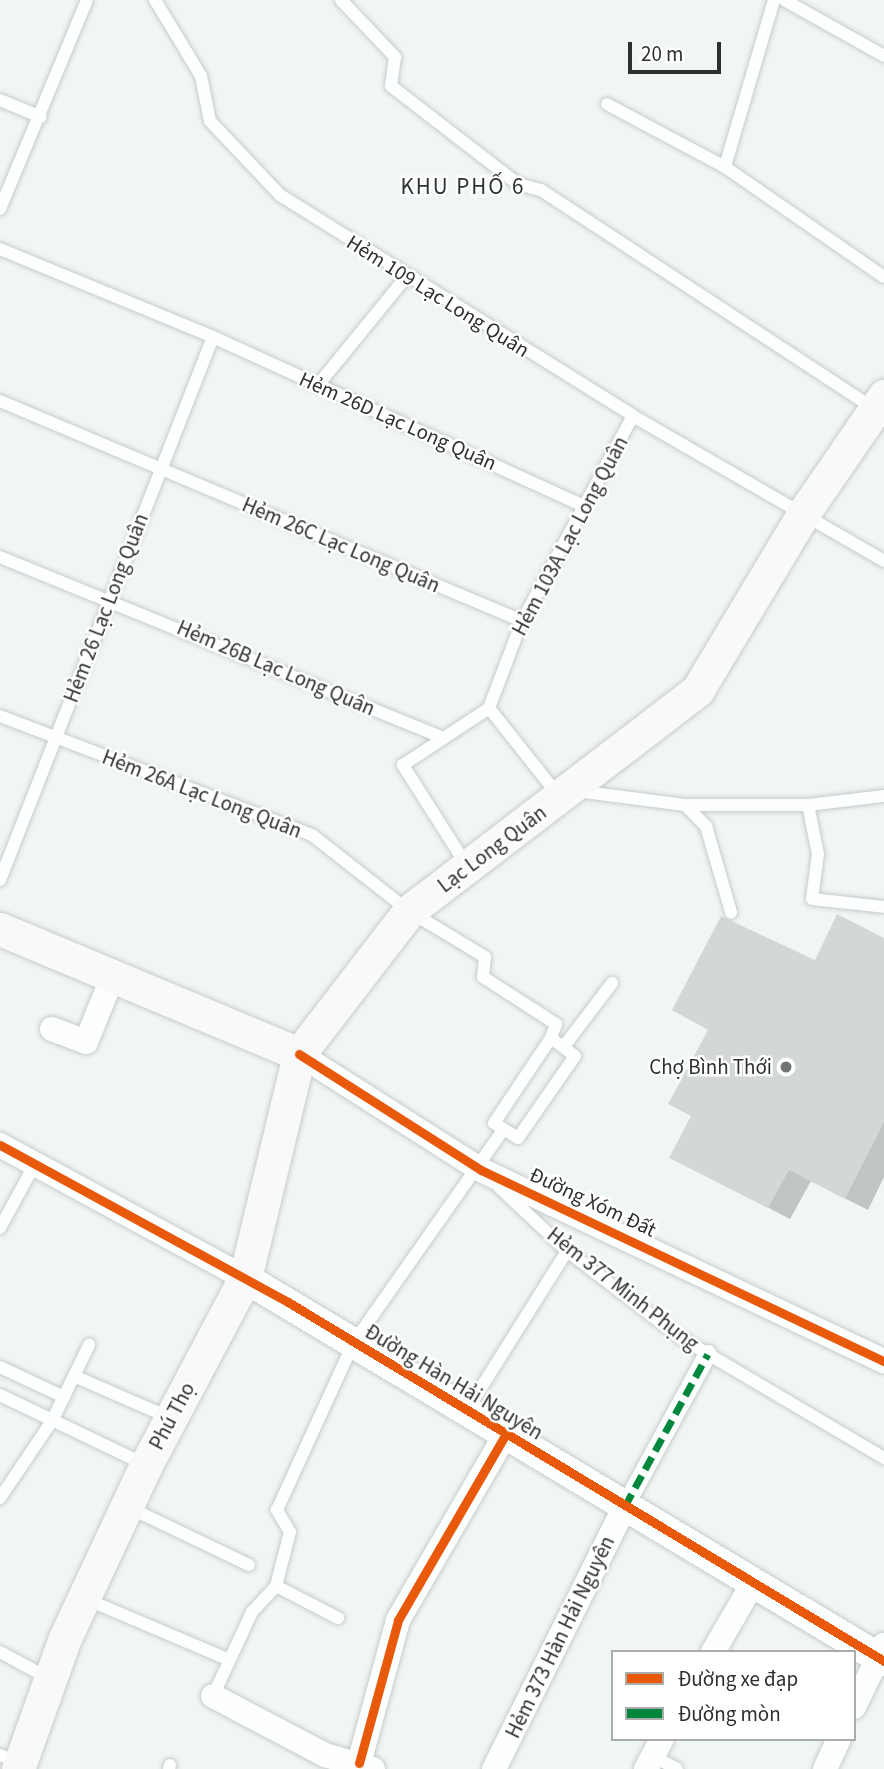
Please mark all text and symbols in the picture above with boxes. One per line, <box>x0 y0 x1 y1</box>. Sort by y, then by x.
scale bar <box>632 28 725 72</box>
text: 20 m <box>641 39 683 69</box>
district label: KHU PHỐ 6 <box>402 173 524 201</box>
street label: Hẻm 109 Lạc Long Quân <box>342 229 534 363</box>
street label: Hẻm 26D Lạc Long Quân <box>295 366 501 476</box>
street label: Hẻm 103A Lạc Long Quân <box>507 432 633 640</box>
street label: Hẻm 26C Lạc Long Quân <box>238 492 444 598</box>
street label: Hẻm 26 Lạc Long Quân <box>58 510 154 706</box>
street label: Hẻm 26B Lạc Long Quân <box>173 615 379 721</box>
street label: Hẻm 26A Lạc Long Quân <box>99 744 305 844</box>
street label: Lạc Long Quân <box>433 800 551 898</box>
place label: Chợ Bình Thới <box>649 1054 772 1080</box>
marker: Chợ Bình Thới <box>778 1059 794 1075</box>
street label: Đường Xóm Đất <box>526 1162 660 1242</box>
street label: Hẻm 377 Minh Phụng <box>542 1222 704 1356</box>
street label: Đường Hàn Hải Nguyên <box>360 1319 548 1445</box>
street label: Phú Thọ <box>144 1378 200 1454</box>
street label: Hẻm 373 Hàn Hải Nguyên <box>500 1532 620 1742</box>
legend <box>611 1650 856 1741</box>
text: Đường xe đạp <box>678 1664 798 1694</box>
text: Đường mòn <box>678 1699 781 1729</box>

